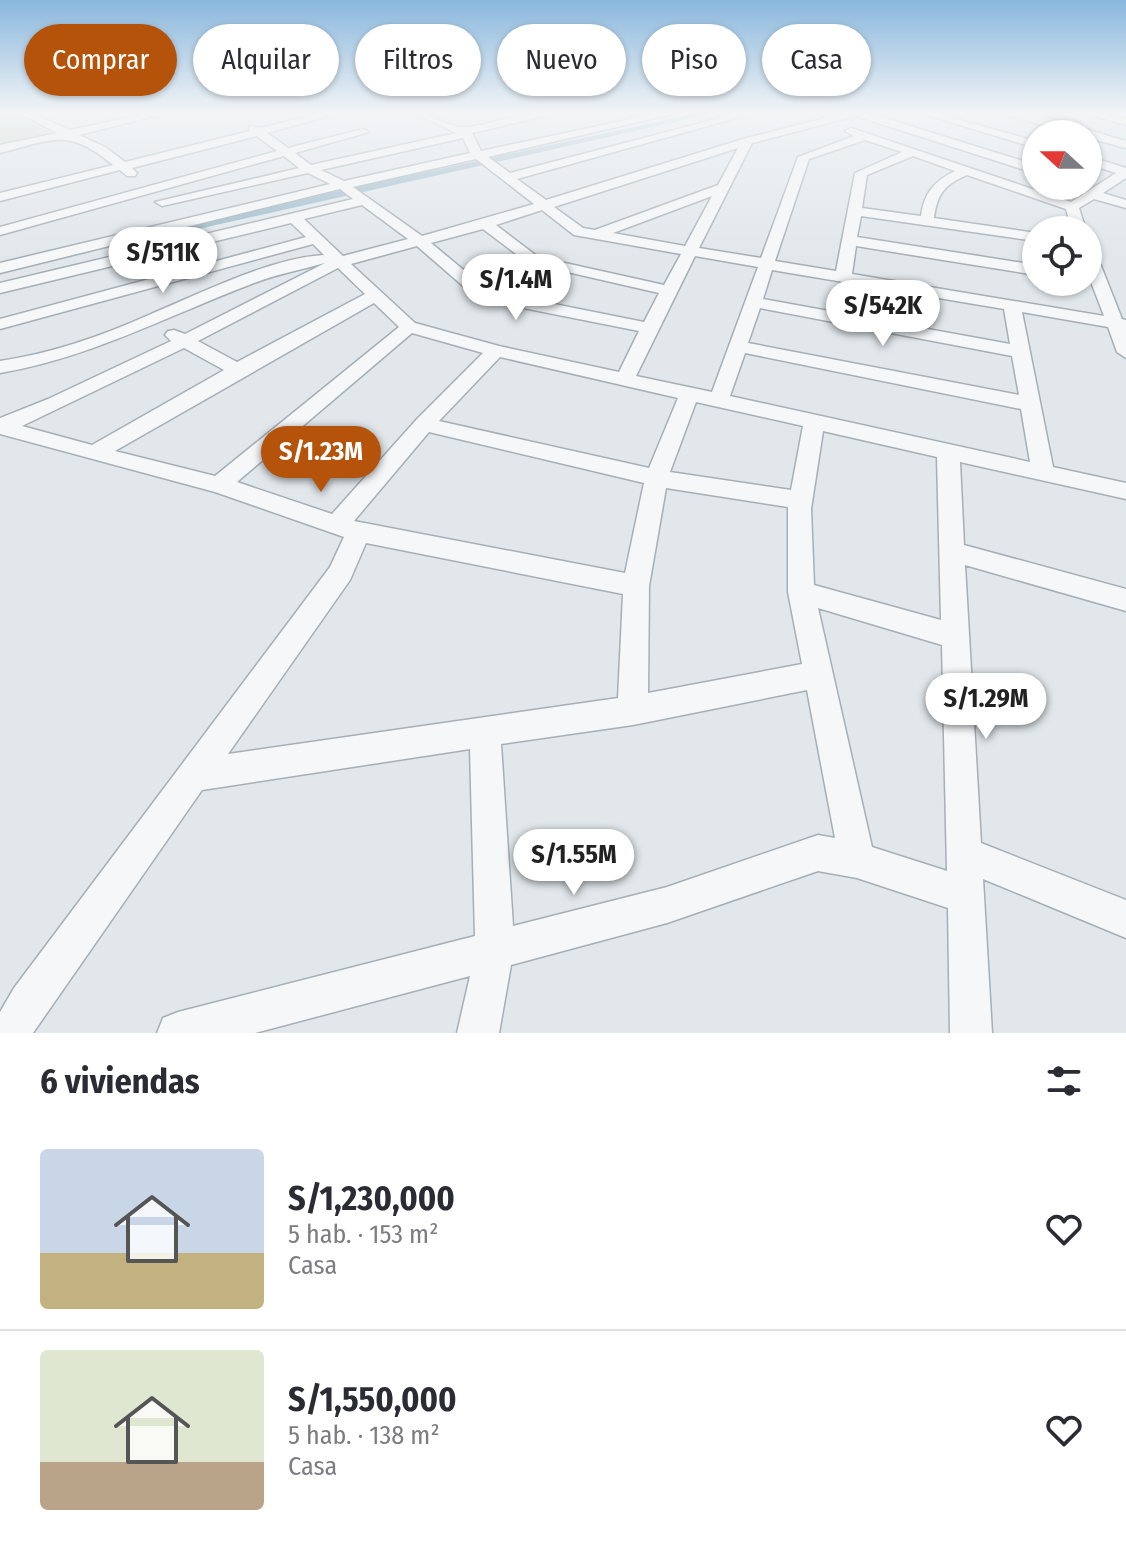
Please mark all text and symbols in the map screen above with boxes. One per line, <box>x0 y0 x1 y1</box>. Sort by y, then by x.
chip: Comprar <box>24 24 177 96</box>
chip: Alquilar <box>193 24 339 96</box>
chip: Filtros <box>355 24 481 96</box>
chip: Nuevo <box>497 24 626 96</box>
chip: Piso <box>642 24 746 96</box>
chip: Casa <box>762 24 871 96</box>
north arrow <box>1022 120 1102 200</box>
map controls <box>1022 120 1102 296</box>
button: locate <box>1022 216 1102 296</box>
pin: S/511K <box>98 227 228 295</box>
text: S/511K <box>126 237 200 268</box>
pin: S/1.4M <box>451 254 581 322</box>
text: S/1.4M <box>480 264 552 295</box>
pin: S/542K <box>818 280 948 348</box>
text: S/542K <box>844 290 922 321</box>
pin: S/1.23M <box>247 426 395 494</box>
text: S/1.23M <box>279 436 363 467</box>
pin: S/1.29M <box>912 673 1060 741</box>
text: S/1.29M <box>943 683 1029 714</box>
pin: S/1.55M <box>500 829 648 897</box>
text: S/1.55M <box>531 839 617 870</box>
icon: filters <box>1042 1059 1086 1103</box>
text: 6 viviendas <box>40 1061 200 1102</box>
text: S/1,230,000 <box>288 1178 455 1219</box>
icon: home <box>104 1181 200 1277</box>
icon: heart <box>1042 1207 1086 1251</box>
text: 5 hab. · 153 m² <box>288 1219 438 1250</box>
text: Casa <box>288 1250 337 1281</box>
text: S/1,550,000 <box>288 1379 457 1420</box>
icon: home <box>104 1382 200 1478</box>
icon: heart <box>1042 1408 1086 1452</box>
text: 5 hab. · 138 m² <box>288 1420 440 1451</box>
text: Casa <box>288 1451 337 1482</box>

